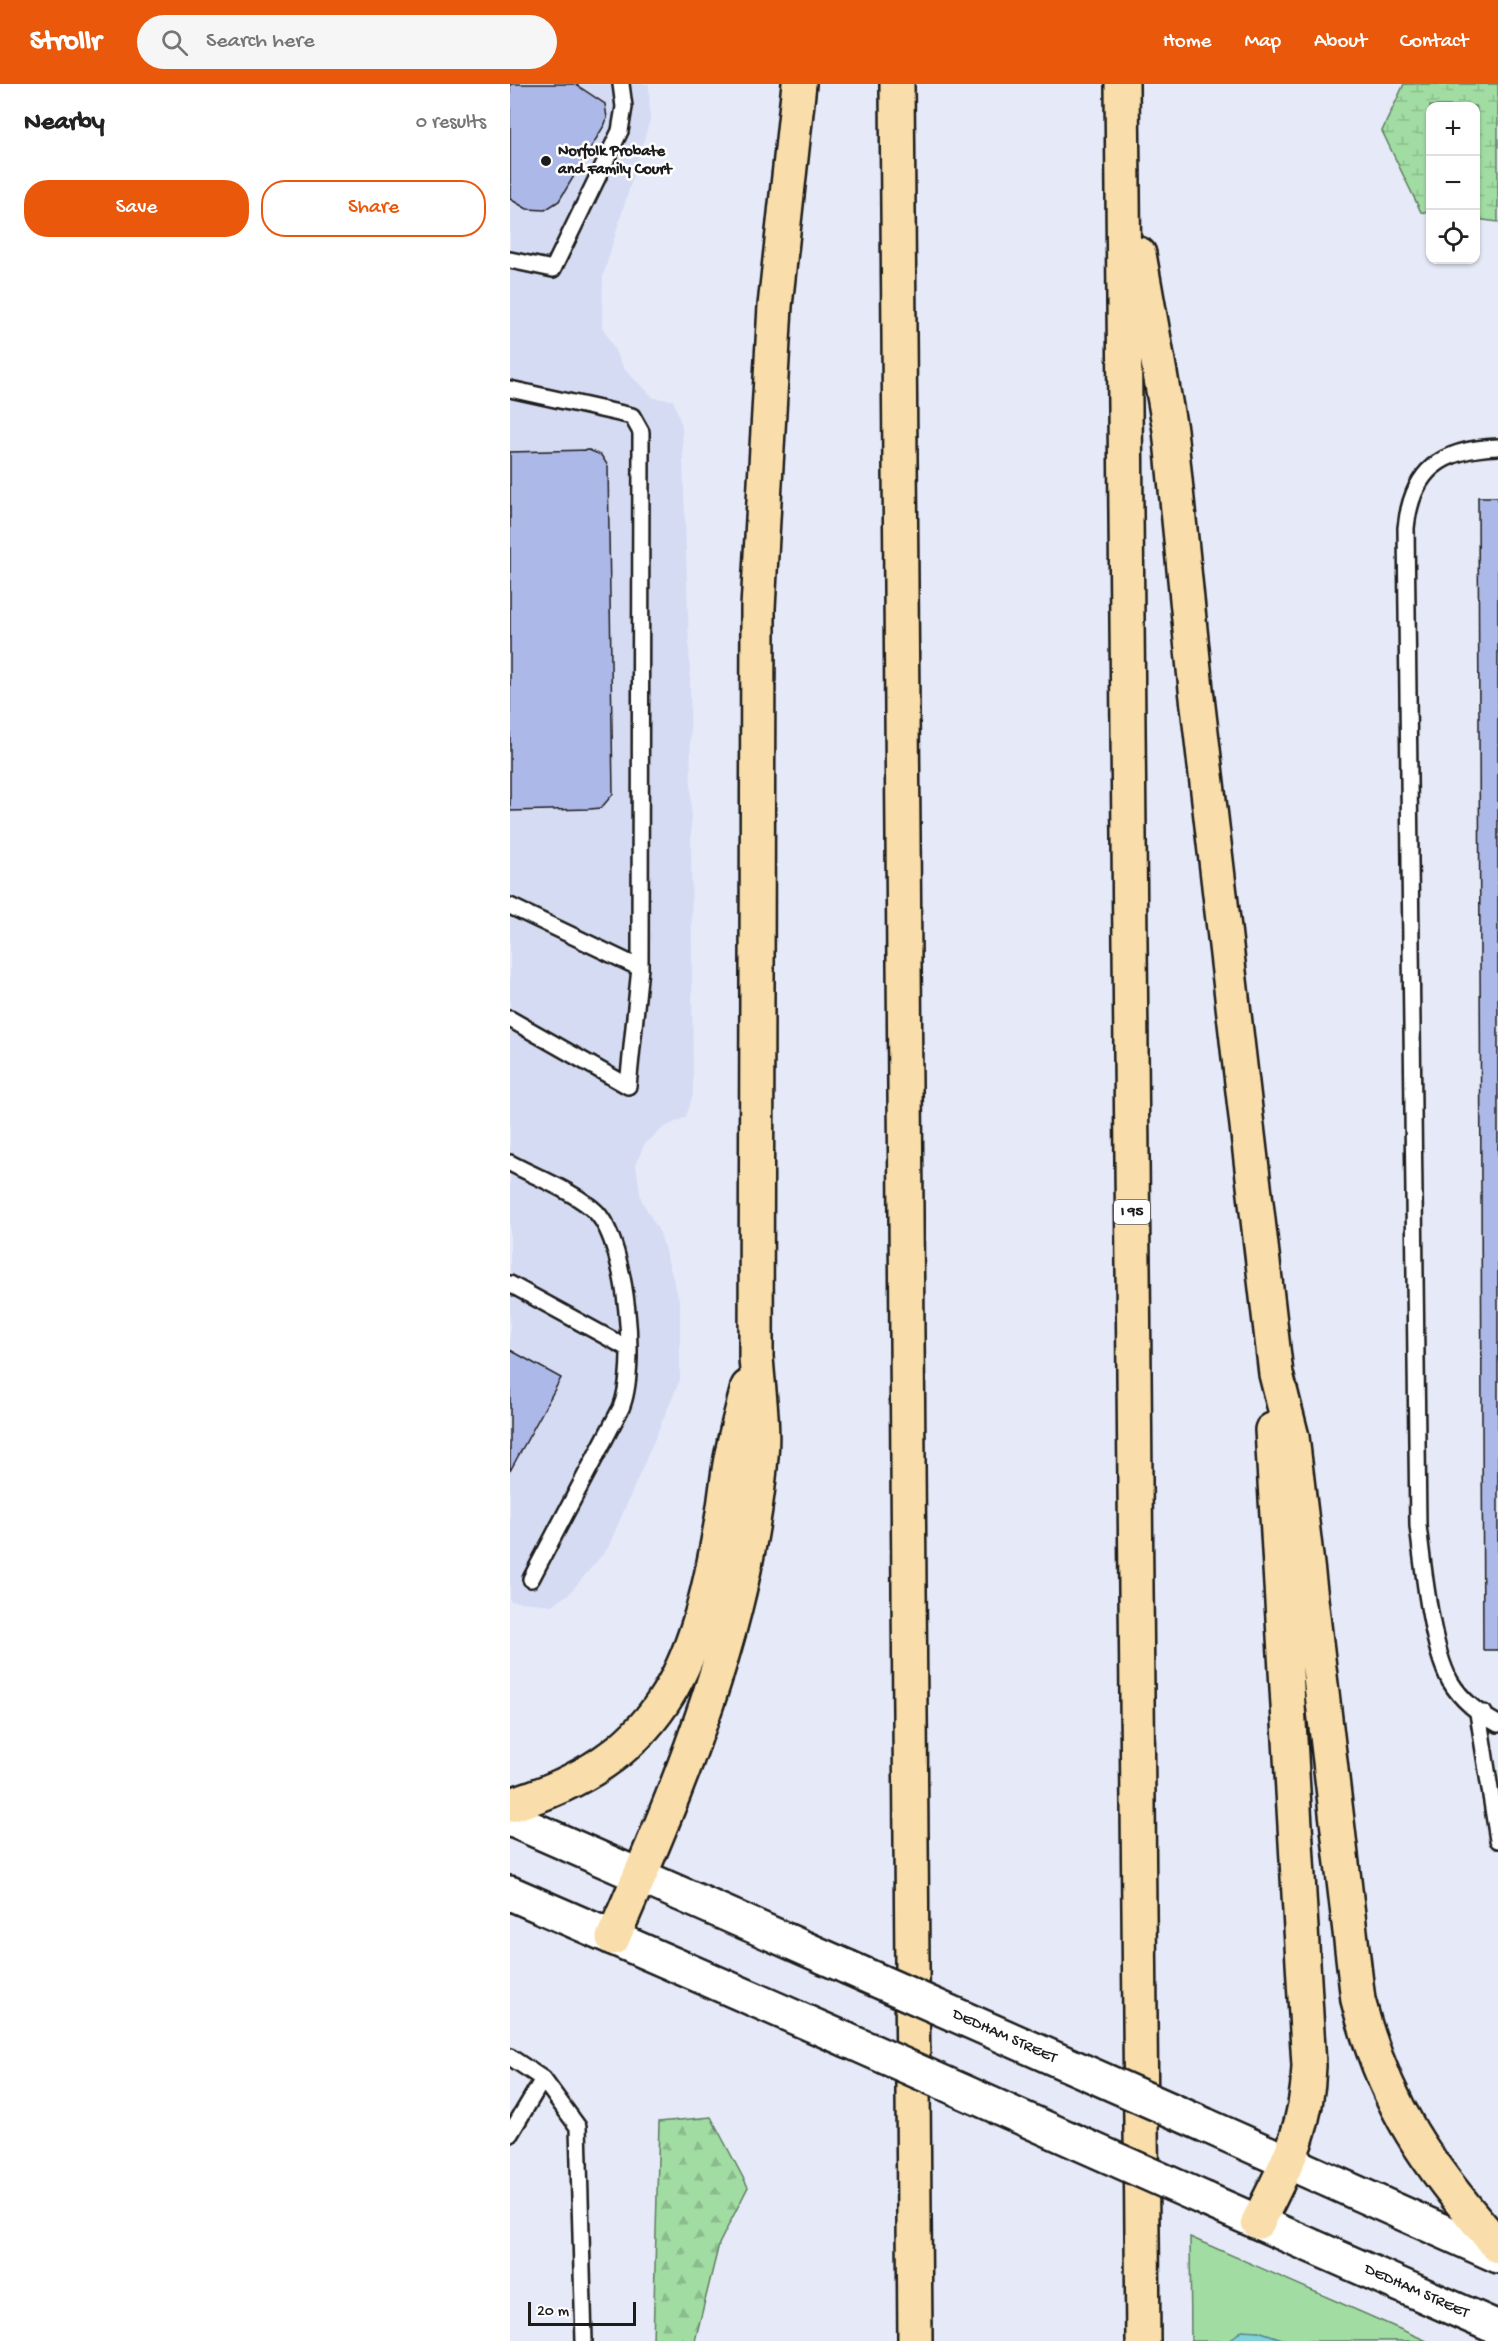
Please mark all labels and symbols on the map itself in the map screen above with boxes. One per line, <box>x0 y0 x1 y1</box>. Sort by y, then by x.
place label: Norfolk Probate and Family Court <box>557 142 673 180</box>
marker: Norfolk Probate and Family Court <box>539 154 553 168</box>
road number: I 95 <box>1114 1200 1150 1224</box>
street label: DEDHAM STREET <box>948 2005 1060 2069</box>
street label: DEDHAM STREET <box>1360 2260 1472 2324</box>
scale bar <box>528 2299 636 2326</box>

